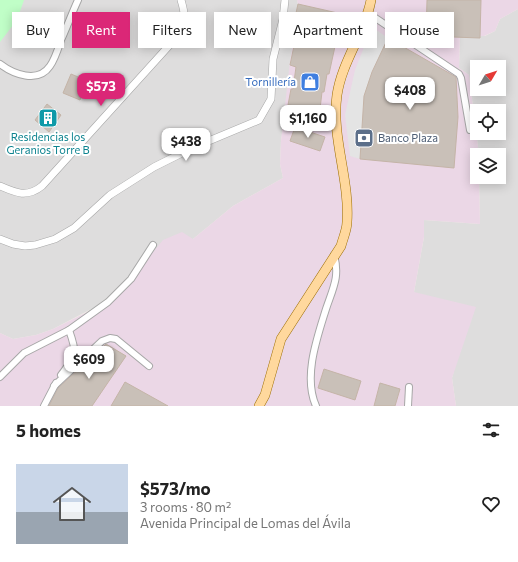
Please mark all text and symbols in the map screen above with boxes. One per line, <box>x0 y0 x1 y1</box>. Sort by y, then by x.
chip: Buy <box>12 12 64 48</box>
chip: Rent <box>72 12 130 48</box>
chip: Filters <box>138 12 206 48</box>
chip: New <box>214 12 271 48</box>
chip: Apartment <box>279 12 377 48</box>
chip: House <box>385 12 454 48</box>
north arrow <box>470 60 506 96</box>
map controls <box>470 60 506 184</box>
shop icon: Tornillería <box>299 71 321 93</box>
pin: $573 <box>77 73 125 107</box>
place label: Tornillería <box>245 75 296 88</box>
pin: $408 <box>386 77 434 111</box>
text: $573 <box>86 78 116 94</box>
text: $408 <box>394 82 426 98</box>
button: locate <box>470 104 506 140</box>
pin: $1,160 <box>275 105 341 139</box>
building icon: Residencias los Geranios Torre B <box>37 107 59 129</box>
text: $1,160 <box>289 110 327 126</box>
bank icon: Banco Plaza <box>353 127 375 149</box>
pin: $438 <box>162 128 210 162</box>
place label: Residencias los Geranios Torre B <box>7 130 90 156</box>
place label: Banco Plaza <box>378 131 438 144</box>
text: $438 <box>170 133 202 149</box>
button: layers <box>470 148 506 184</box>
pin: $609 <box>65 346 113 380</box>
text: $609 <box>73 351 105 367</box>
icon: filters <box>480 419 502 441</box>
text: 5 homes <box>16 420 81 441</box>
text: $573/mo <box>140 478 211 499</box>
icon: home <box>48 480 96 528</box>
icon: heart <box>480 493 502 515</box>
text: 3 rooms · 80 m² <box>140 499 231 515</box>
text: Avenida Principal de Lomas del Ávila <box>140 515 351 531</box>

